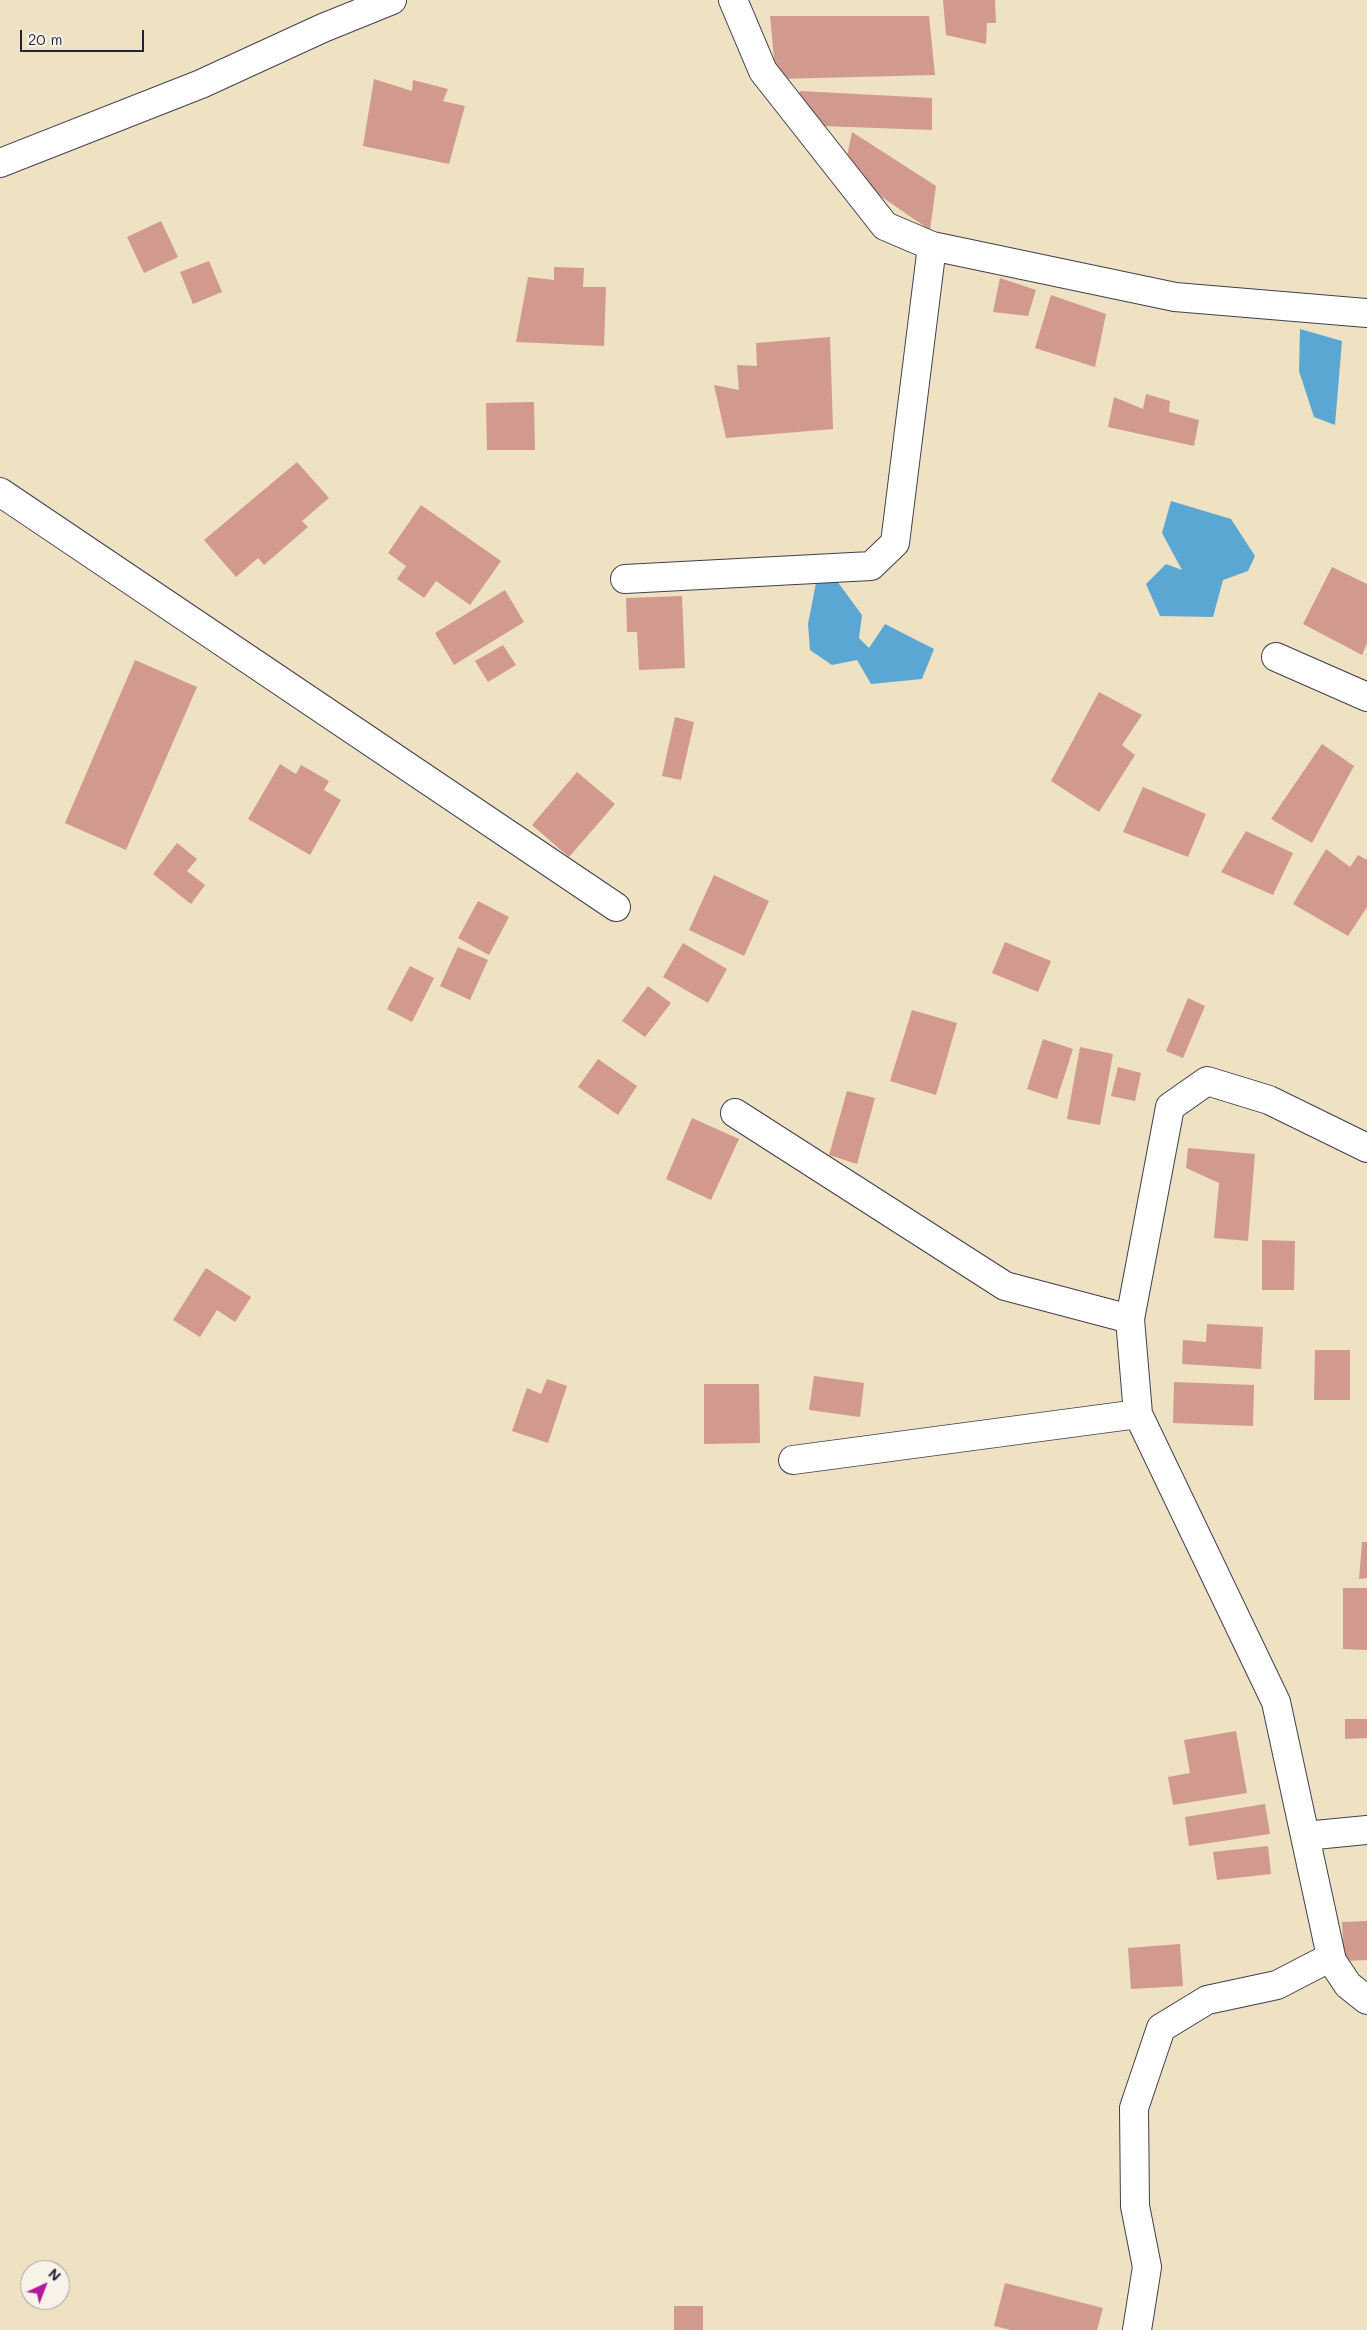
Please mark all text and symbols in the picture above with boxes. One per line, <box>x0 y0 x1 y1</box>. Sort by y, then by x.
scale bar <box>22 20 146 52</box>
text: 20 m <box>28 29 62 49</box>
north arrow <box>20 2260 70 2310</box>
text: N <box>45 2264 65 2285</box>

